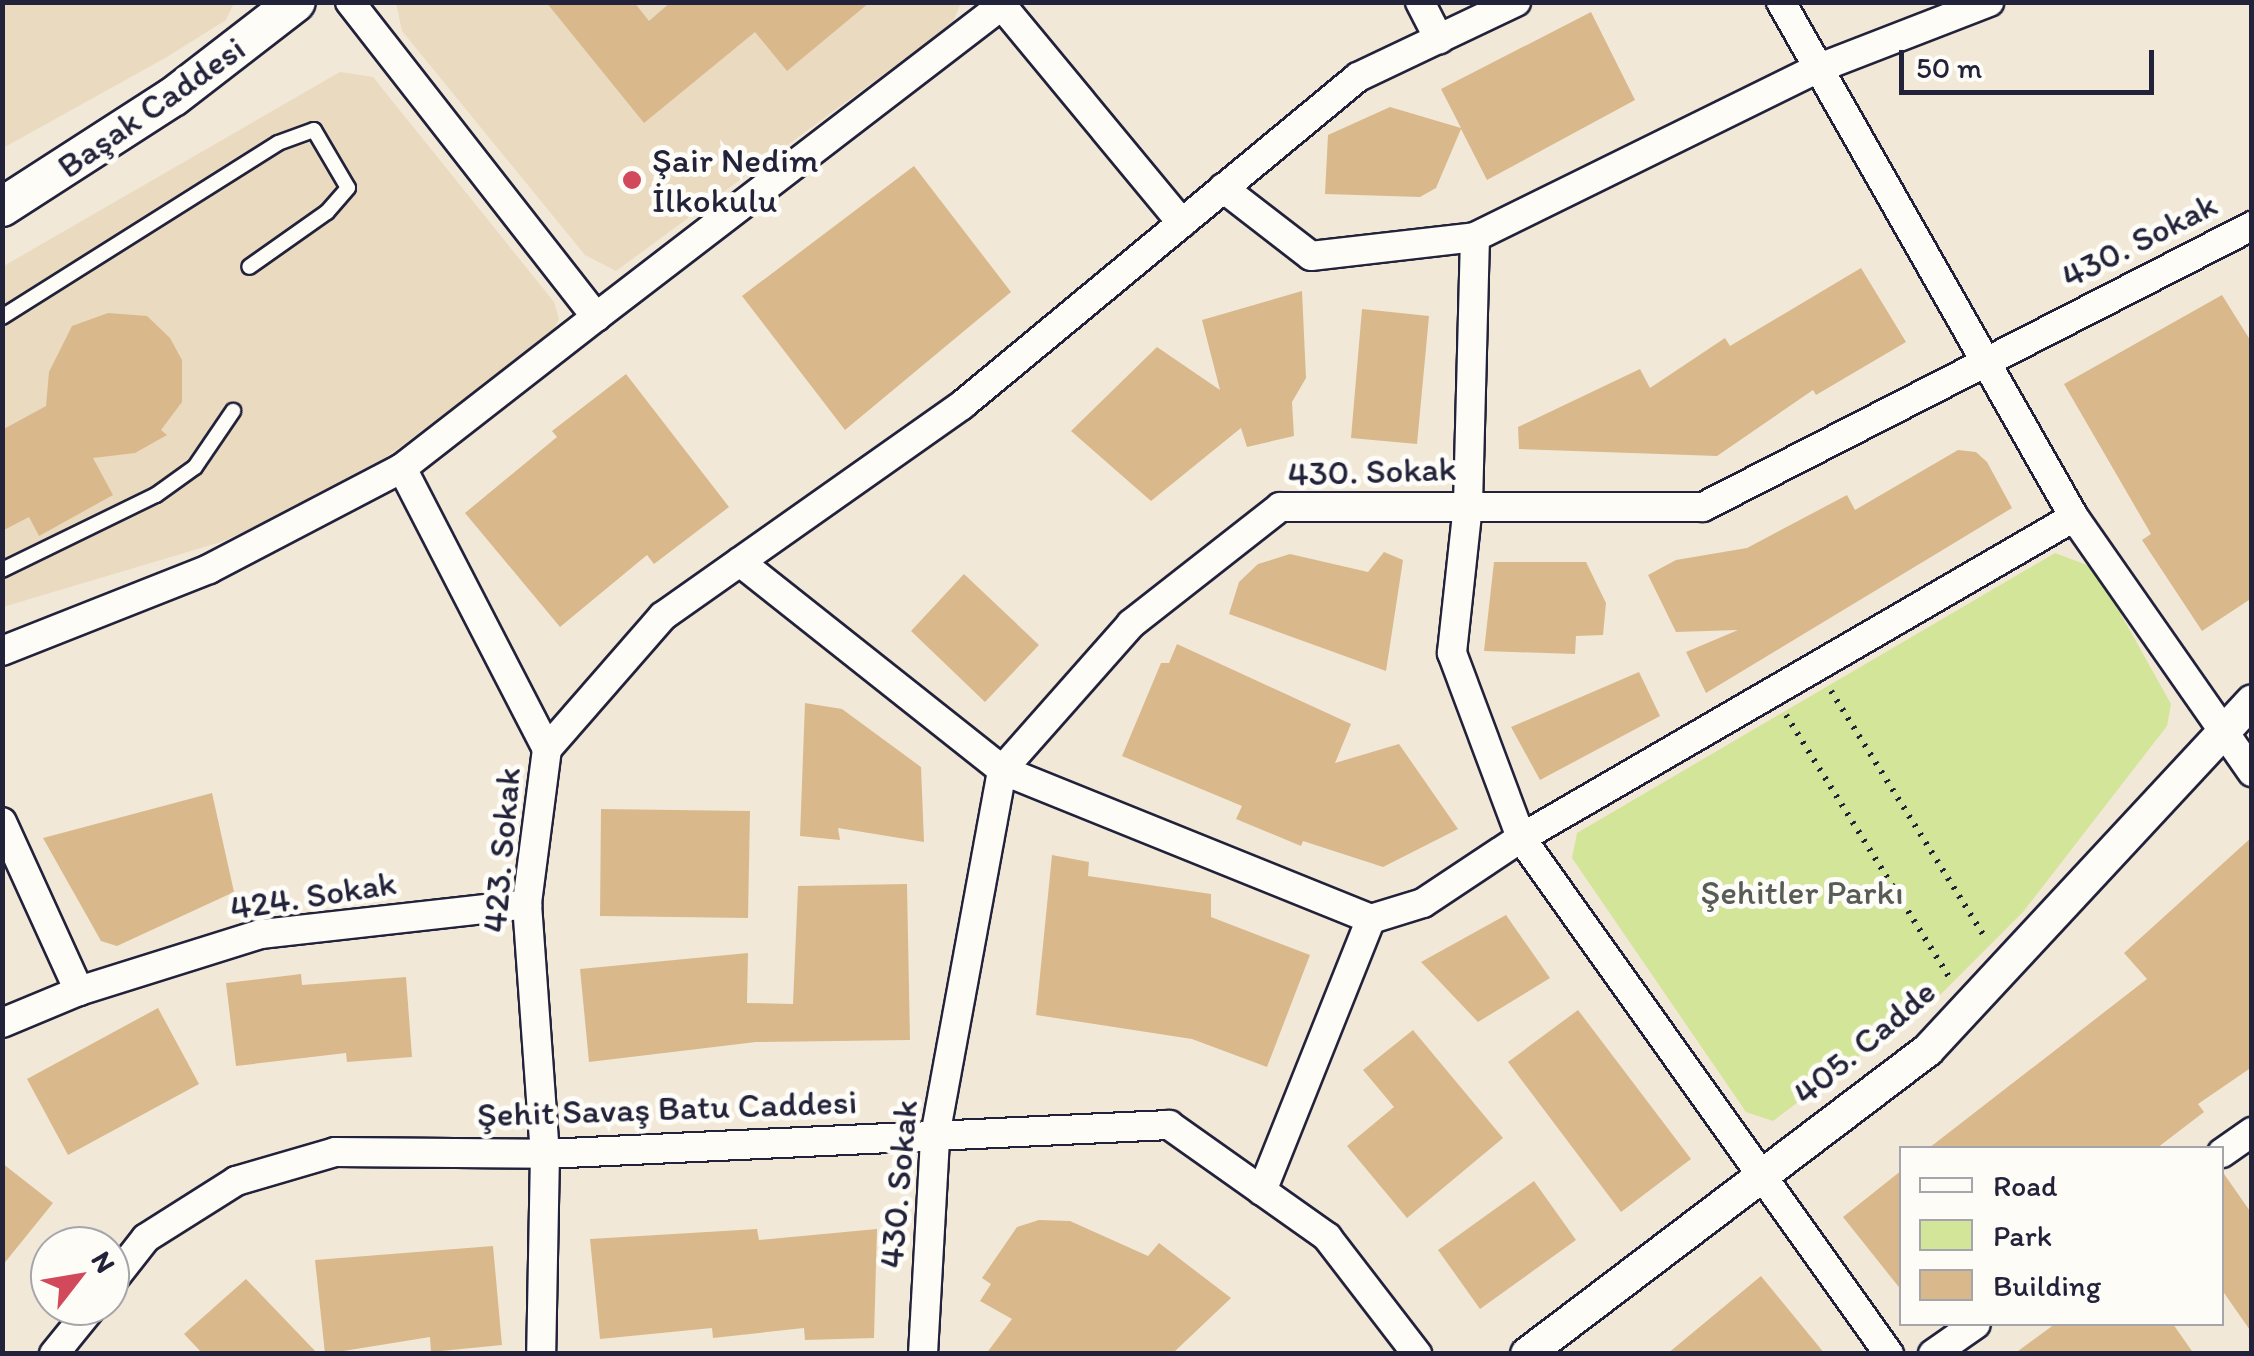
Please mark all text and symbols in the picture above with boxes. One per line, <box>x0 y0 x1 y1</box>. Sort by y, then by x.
street label: Başak Caddesi <box>49 27 253 187</box>
scale bar <box>1904 30 2159 92</box>
text: 50 m <box>1916 49 1982 86</box>
place label: Şair Nedim İlkokulu <box>652 139 817 221</box>
marker: Şair Nedim İlkokulu <box>621 169 643 191</box>
street label: 430. Sokak <box>2054 183 2224 297</box>
street label: 430. Sokak <box>1287 447 1457 495</box>
street label: 423. Sokak <box>473 766 529 934</box>
street label: 424. Sokak <box>227 861 399 929</box>
park label: Şehitler Parkı <box>1700 871 1904 913</box>
street label: 405. Cadde <box>1784 970 1944 1114</box>
street label: Şehit Savaş Batu Caddesi <box>476 1080 858 1136</box>
street label: 430. Sokak <box>870 1098 926 1270</box>
legend <box>1899 1146 2224 1326</box>
text: Road <box>1993 1167 2058 1204</box>
text: Park <box>1993 1217 2052 1254</box>
north arrow <box>30 1226 130 1326</box>
text: N <box>85 1245 123 1278</box>
text: Building <box>1993 1267 2101 1304</box>

